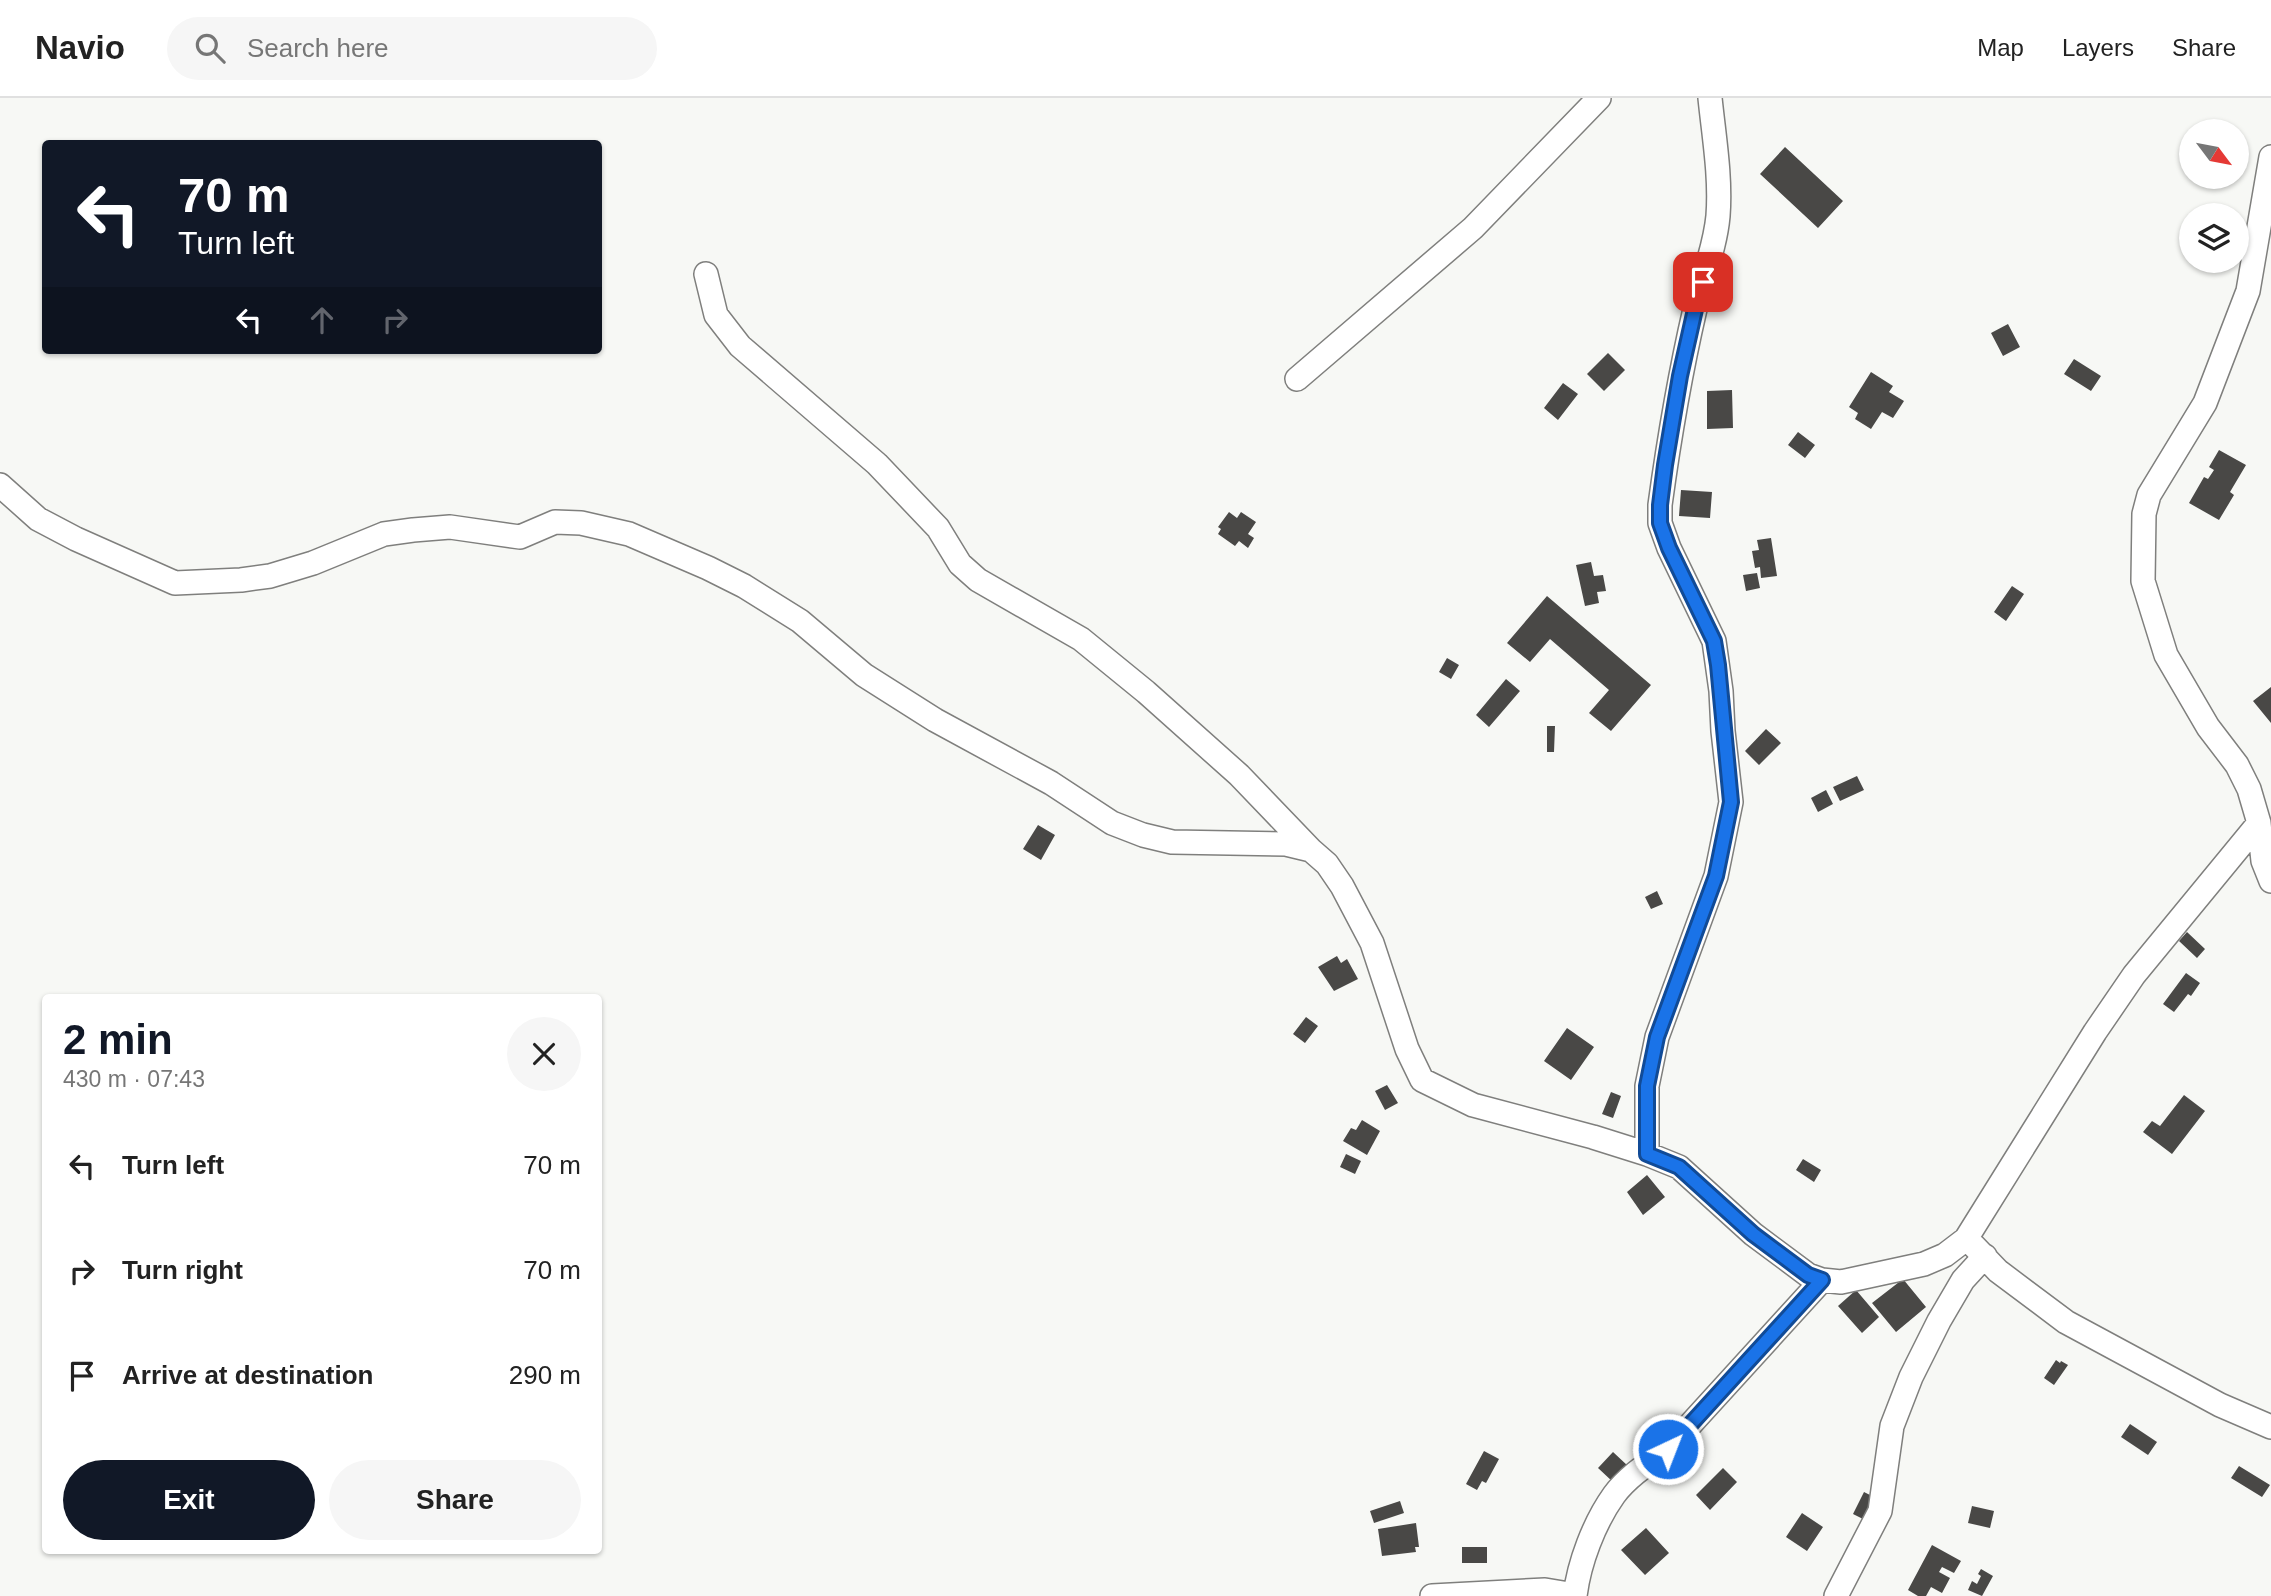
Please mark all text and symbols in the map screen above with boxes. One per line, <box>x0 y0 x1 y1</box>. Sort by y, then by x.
search box <box>167 17 657 80</box>
text: Navio <box>35 29 125 66</box>
icon: search <box>191 29 229 67</box>
text: Search here <box>247 33 389 63</box>
text: Map <box>1977 34 2024 61</box>
text: Layers <box>2062 34 2134 61</box>
text: Share <box>2172 34 2236 61</box>
north arrow <box>2179 119 2249 189</box>
map controls <box>2179 119 2249 273</box>
icon: left <box>63 168 154 259</box>
text: 70 m <box>178 168 290 222</box>
button: layers <box>2179 203 2249 273</box>
text: Turn left <box>178 225 294 261</box>
pin <box>1673 252 1733 312</box>
icon: arrive <box>1684 263 1722 301</box>
icon: left <box>230 301 268 339</box>
icon: ahead <box>303 301 341 339</box>
icon: right <box>376 301 414 339</box>
text: 2 min <box>63 1016 173 1063</box>
button: close <box>507 1017 581 1091</box>
text: 430 m · 07:43 <box>63 1066 205 1092</box>
icon: left <box>63 1147 101 1185</box>
text: Turn left <box>122 1150 224 1180</box>
text: 70 m <box>523 1150 581 1180</box>
icon: right <box>63 1252 101 1290</box>
text: Turn right <box>122 1255 243 1285</box>
text: 70 m <box>523 1255 581 1285</box>
icon: arrive <box>63 1357 101 1395</box>
text: Arrive at destination <box>122 1360 373 1390</box>
text: 290 m <box>509 1360 581 1390</box>
position arrow <box>1631 1412 1705 1486</box>
button: Exit <box>63 1460 315 1540</box>
button: Share <box>329 1460 581 1540</box>

